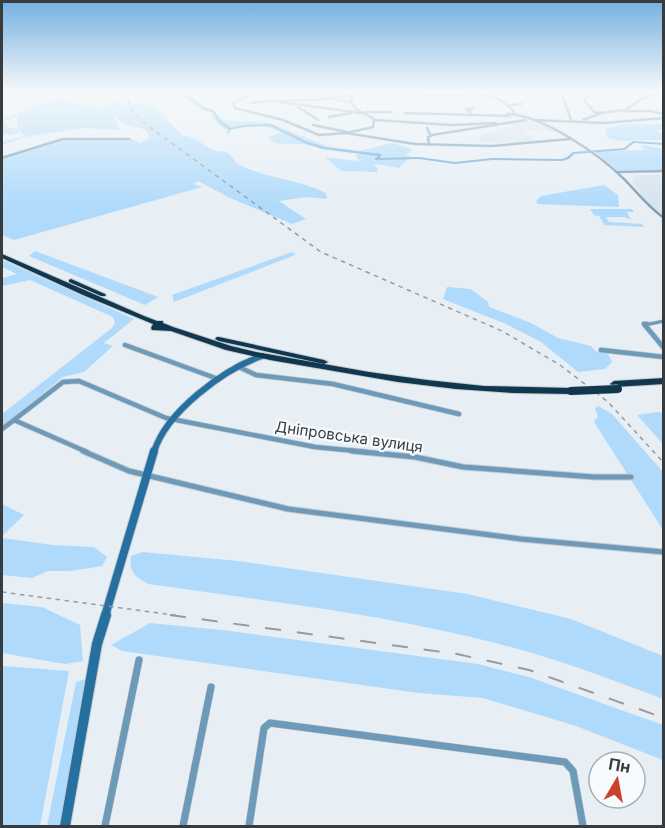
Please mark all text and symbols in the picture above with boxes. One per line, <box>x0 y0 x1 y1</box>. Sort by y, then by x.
street label: Дніпровська вулиця <box>274 417 424 456</box>
north arrow <box>587 750 647 810</box>
text: Пн <box>607 753 632 777</box>

